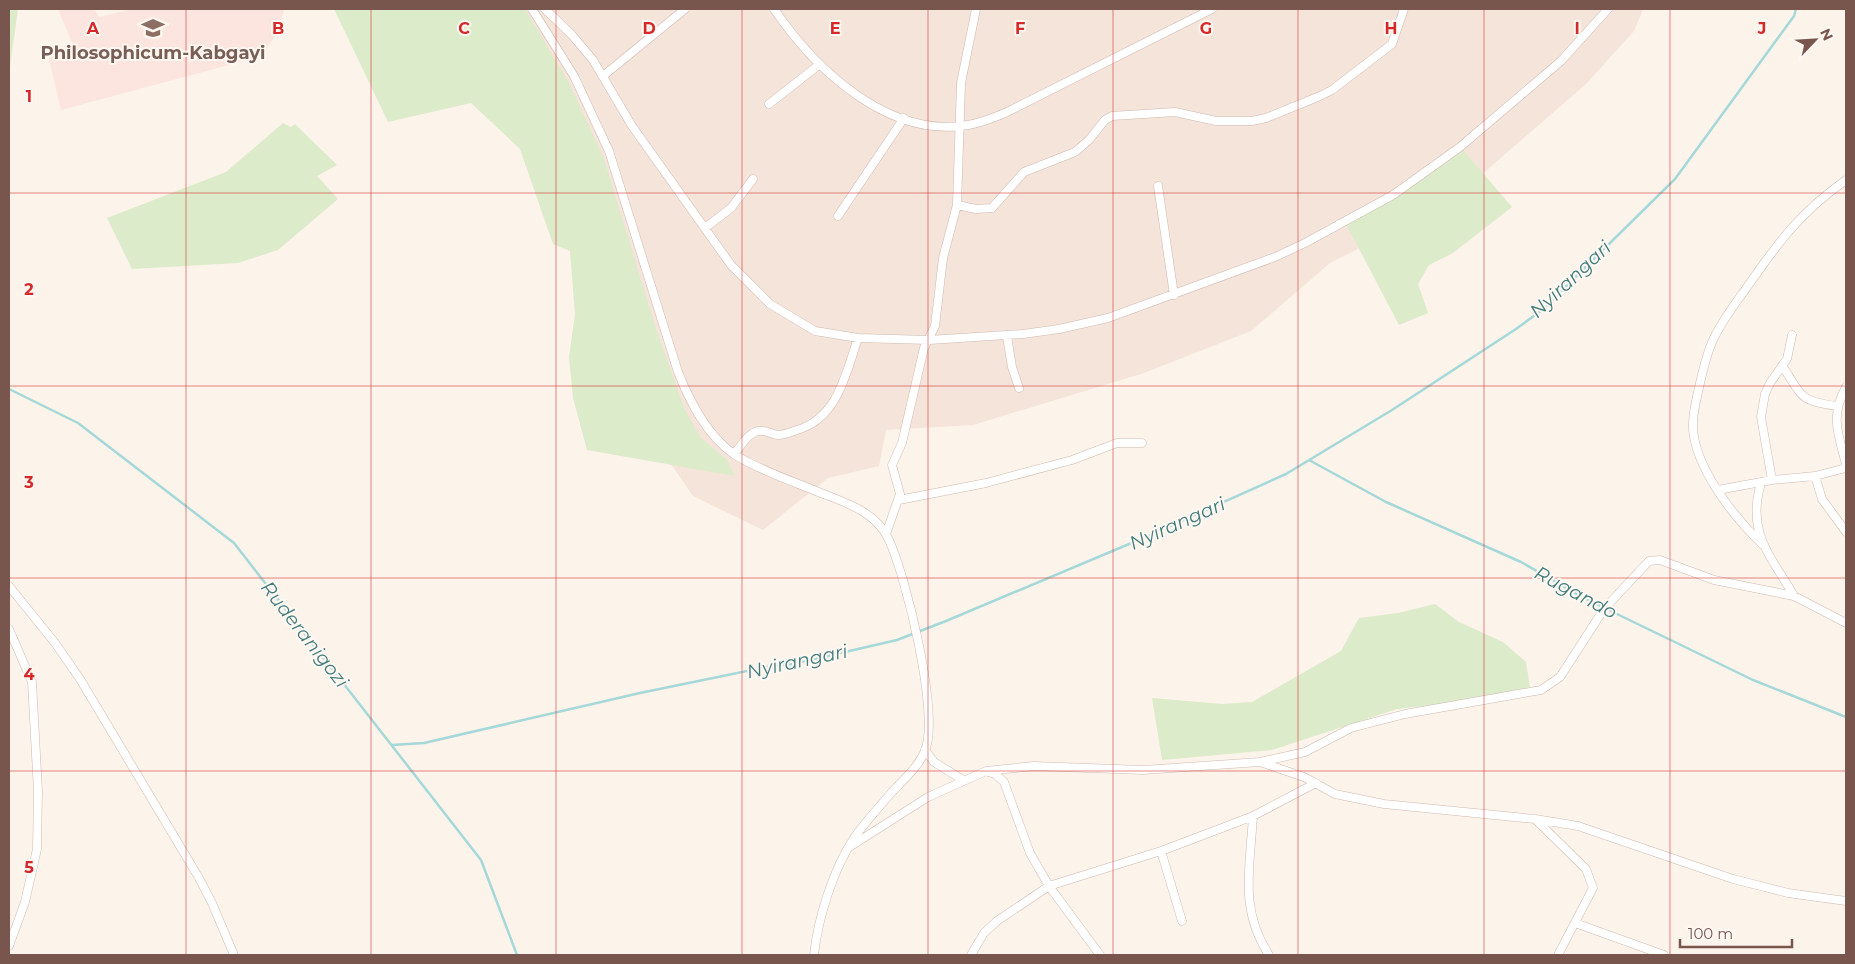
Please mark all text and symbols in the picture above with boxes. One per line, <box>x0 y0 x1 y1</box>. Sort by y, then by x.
school or university icon: Philosophicum-Kabgayi <box>140 15 166 41</box>
north arrow <box>1790 15 1840 65</box>
text: A <box>86 19 100 38</box>
text: B <box>272 19 284 38</box>
text: C <box>458 19 470 38</box>
text: D <box>642 19 656 38</box>
text: E <box>830 19 840 38</box>
text: F <box>1015 19 1025 38</box>
text: G <box>1200 19 1212 38</box>
text: H <box>1385 19 1397 38</box>
text: I <box>1574 19 1580 38</box>
text: J <box>1757 19 1766 38</box>
text: N <box>1816 26 1837 43</box>
place label: Philosophicum-Kabgayi <box>40 42 266 64</box>
text: 1 <box>26 87 32 106</box>
water label: Nyirangari <box>1525 235 1616 323</box>
text: 2 <box>24 280 34 299</box>
text: 3 <box>23 473 34 492</box>
water label: Nyirangari <box>1126 492 1229 555</box>
water label: Rugando <box>1531 561 1621 624</box>
water label: Ruderanigozi <box>256 577 354 693</box>
water label: Nyirangari <box>745 639 850 683</box>
text: 4 <box>23 665 35 684</box>
text: 5 <box>24 858 34 877</box>
scale bar <box>1680 916 1792 948</box>
text: 100 m <box>1688 924 1733 943</box>

